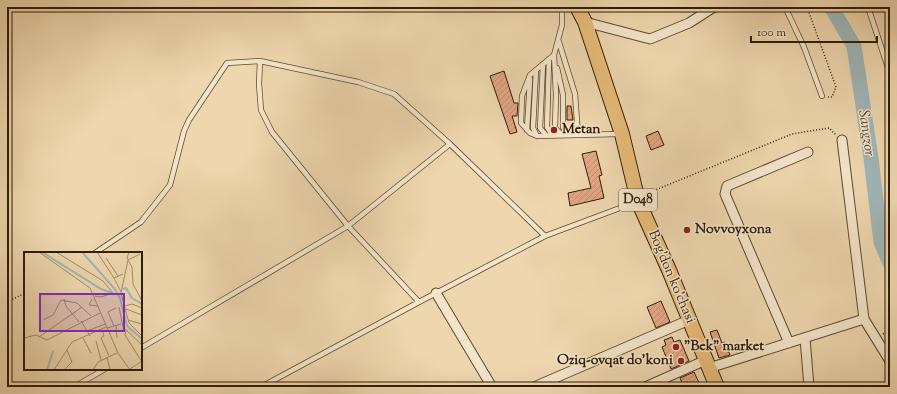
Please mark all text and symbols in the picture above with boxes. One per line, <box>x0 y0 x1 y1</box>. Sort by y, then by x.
scale bar <box>751 18 877 44</box>
text: 100 m <box>757 24 786 42</box>
water label: Sangzor <box>852 108 880 158</box>
place label: Metan <box>562 120 601 140</box>
marker: Metan <box>549 125 559 135</box>
road number: D048 <box>619 189 657 211</box>
place label: Novvoyxona <box>695 220 772 240</box>
marker: Novvoyxona <box>682 225 692 235</box>
street label: Bog'don ko'chasi <box>642 227 700 327</box>
inset map <box>24 252 142 370</box>
place label: "Bek" market <box>684 337 764 357</box>
marker: "Bek" market <box>671 342 681 352</box>
place label: Oziq-ovqat do'koni <box>557 351 673 371</box>
marker: Oziq-ovqat do'koni <box>676 356 686 366</box>

